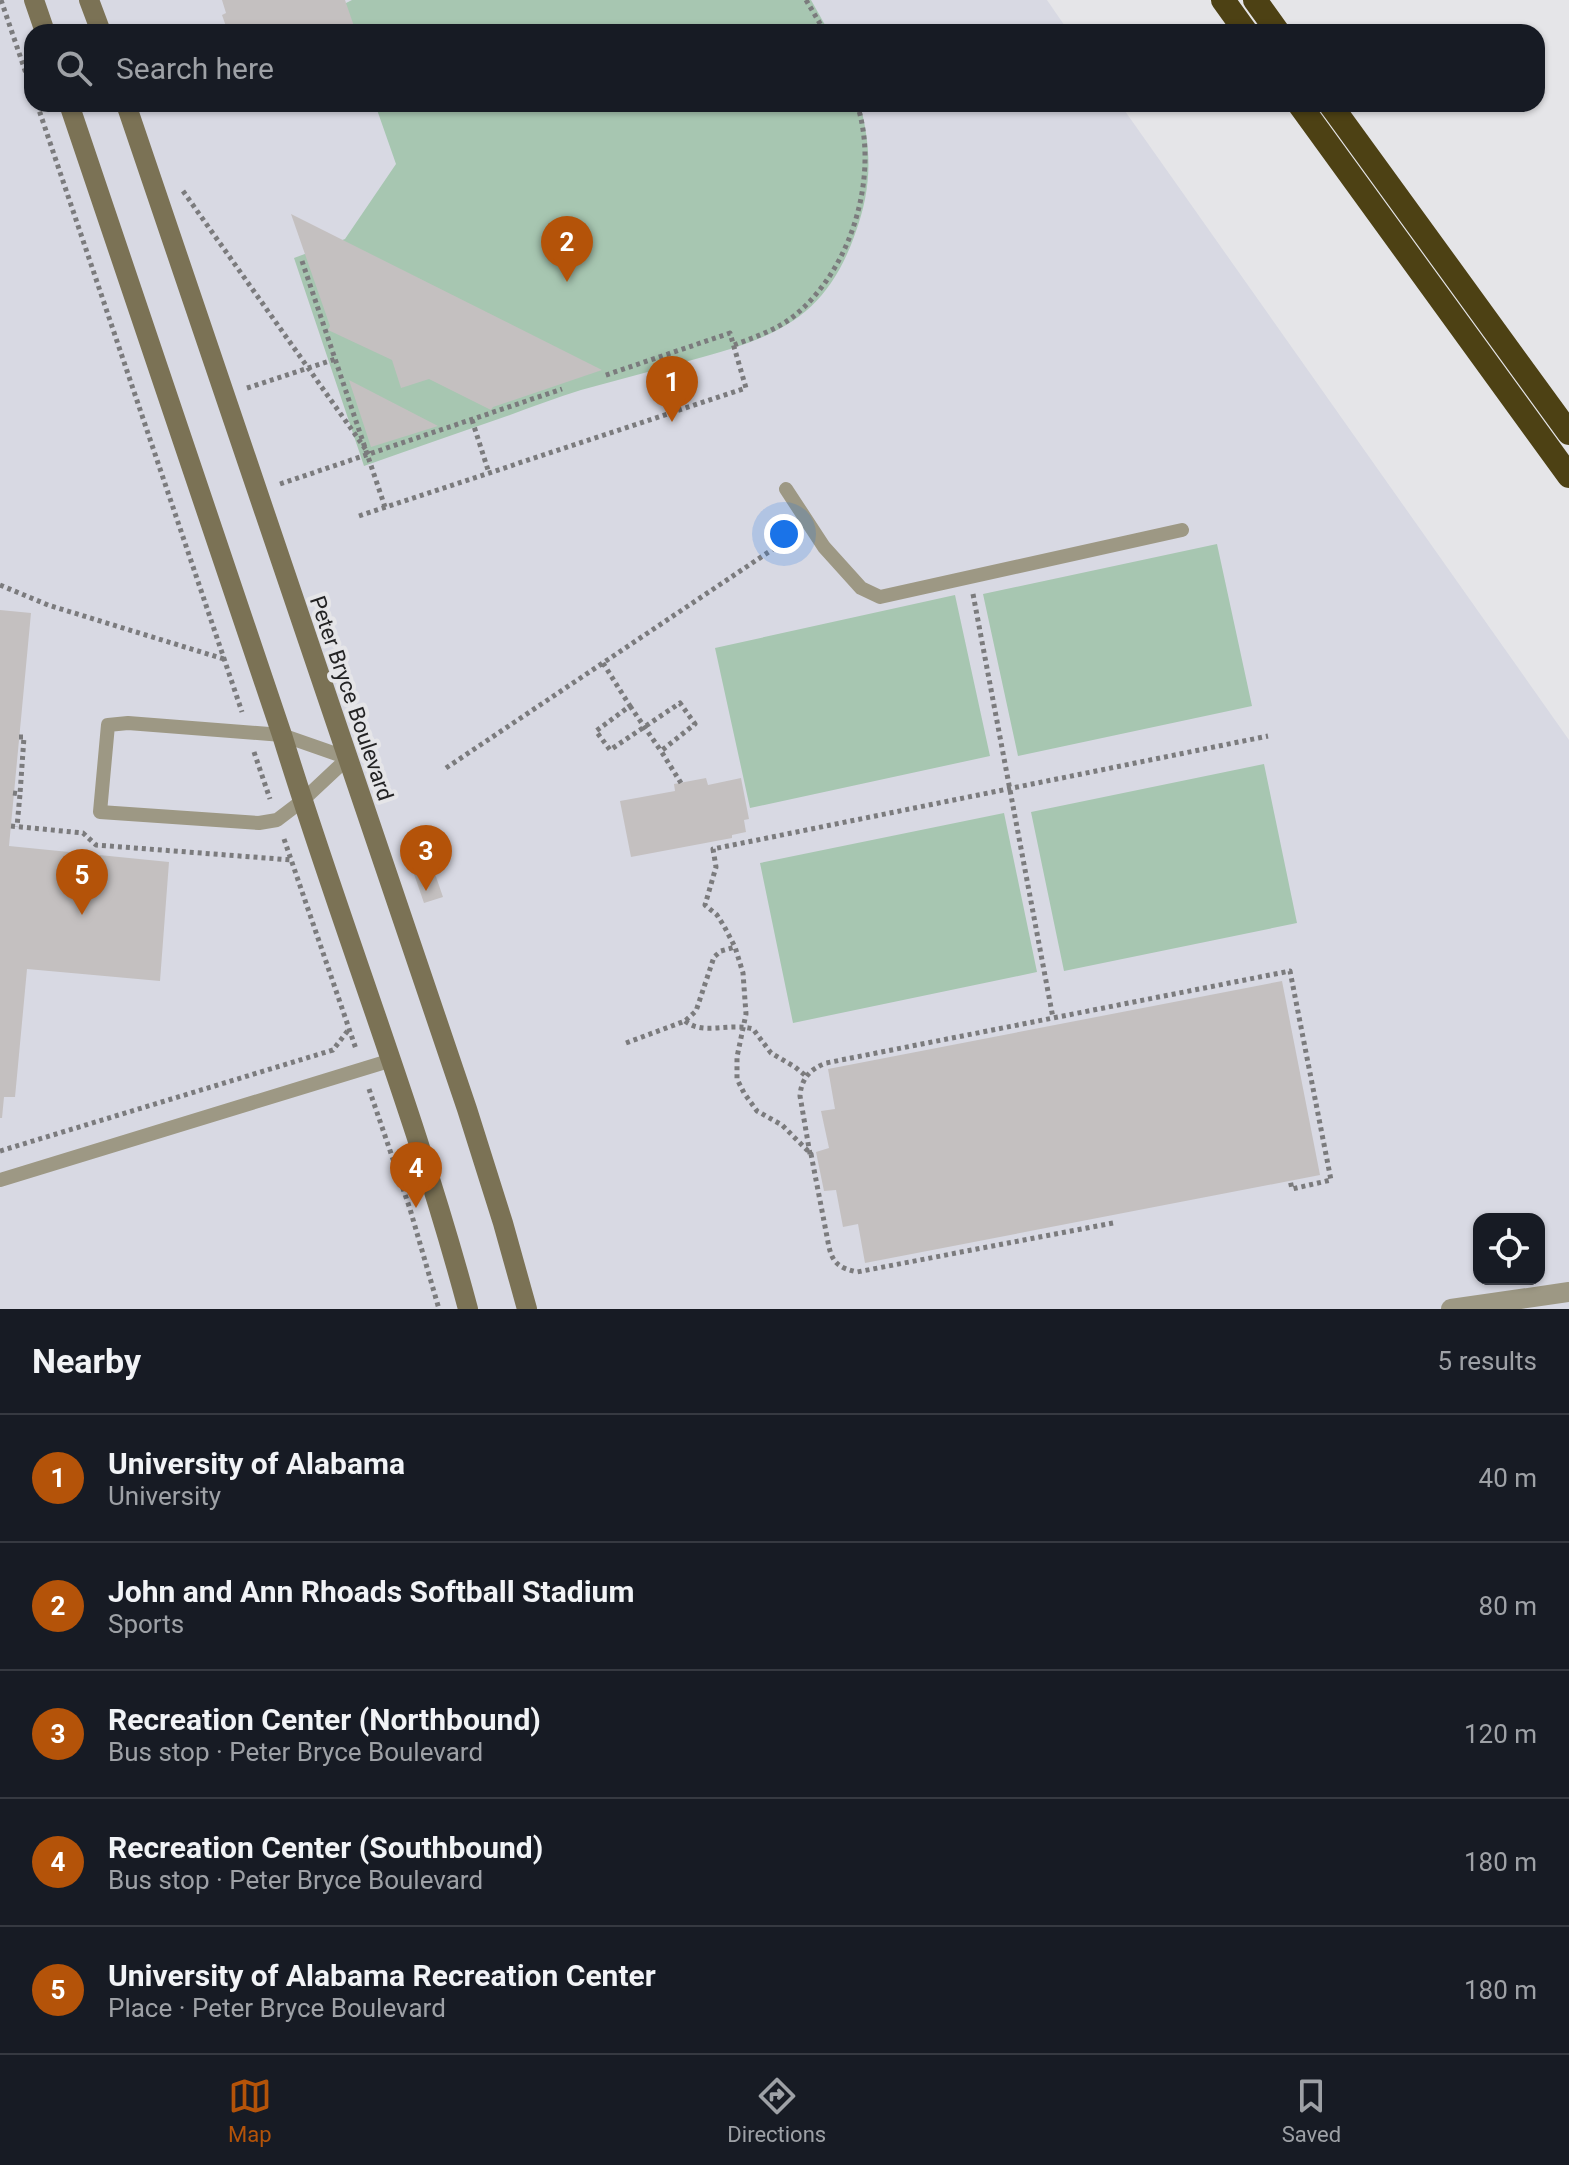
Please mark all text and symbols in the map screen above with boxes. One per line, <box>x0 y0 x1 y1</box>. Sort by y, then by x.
search box <box>24 24 1545 112</box>
icon: search <box>52 46 96 90</box>
text: Search here <box>116 51 274 86</box>
pin: 2 <box>541 216 593 282</box>
pin: 1 <box>646 356 698 422</box>
your location <box>764 514 804 554</box>
street label: Peter Bryce Boulevard <box>305 593 398 804</box>
pin: 3 <box>400 825 452 891</box>
pin: 5 <box>56 849 108 915</box>
pin: 4 <box>390 1142 442 1208</box>
map controls <box>1473 1213 1545 1285</box>
button: locate <box>1473 1213 1545 1285</box>
text: Nearby <box>32 1341 141 1381</box>
text: 5 results <box>1438 1346 1537 1376</box>
text: University of Alabama <box>108 1446 405 1481</box>
text: 1 <box>51 1463 65 1493</box>
text: 40 m <box>1479 1463 1537 1493</box>
text: University <box>108 1481 221 1511</box>
text: John and Ann Rhoads Softball Stadium <box>108 1574 634 1609</box>
text: 2 <box>51 1591 65 1621</box>
text: 80 m <box>1479 1591 1537 1621</box>
text: Sports <box>108 1609 184 1639</box>
text: Recreation Center (Northbound) <box>108 1702 541 1737</box>
text: 3 <box>51 1719 65 1749</box>
text: 120 m <box>1464 1719 1537 1749</box>
text: Bus stop · Peter Bryce Boulevard <box>108 1737 483 1767</box>
text: Recreation Center (Southbound) <box>108 1830 543 1865</box>
text: 4 <box>51 1847 65 1877</box>
text: 180 m <box>1464 1847 1537 1877</box>
text: Bus stop · Peter Bryce Boulevard <box>108 1865 483 1895</box>
text: University of Alabama Recreation Center <box>108 1958 656 1993</box>
text: 5 <box>51 1975 65 2005</box>
text: 180 m <box>1464 1975 1537 2005</box>
text: Place · Peter Bryce Boulevard <box>108 1993 446 2023</box>
tab: Map <box>228 2074 272 2147</box>
tab: Directions <box>727 2074 826 2147</box>
tab: Saved <box>1282 2074 1341 2147</box>

